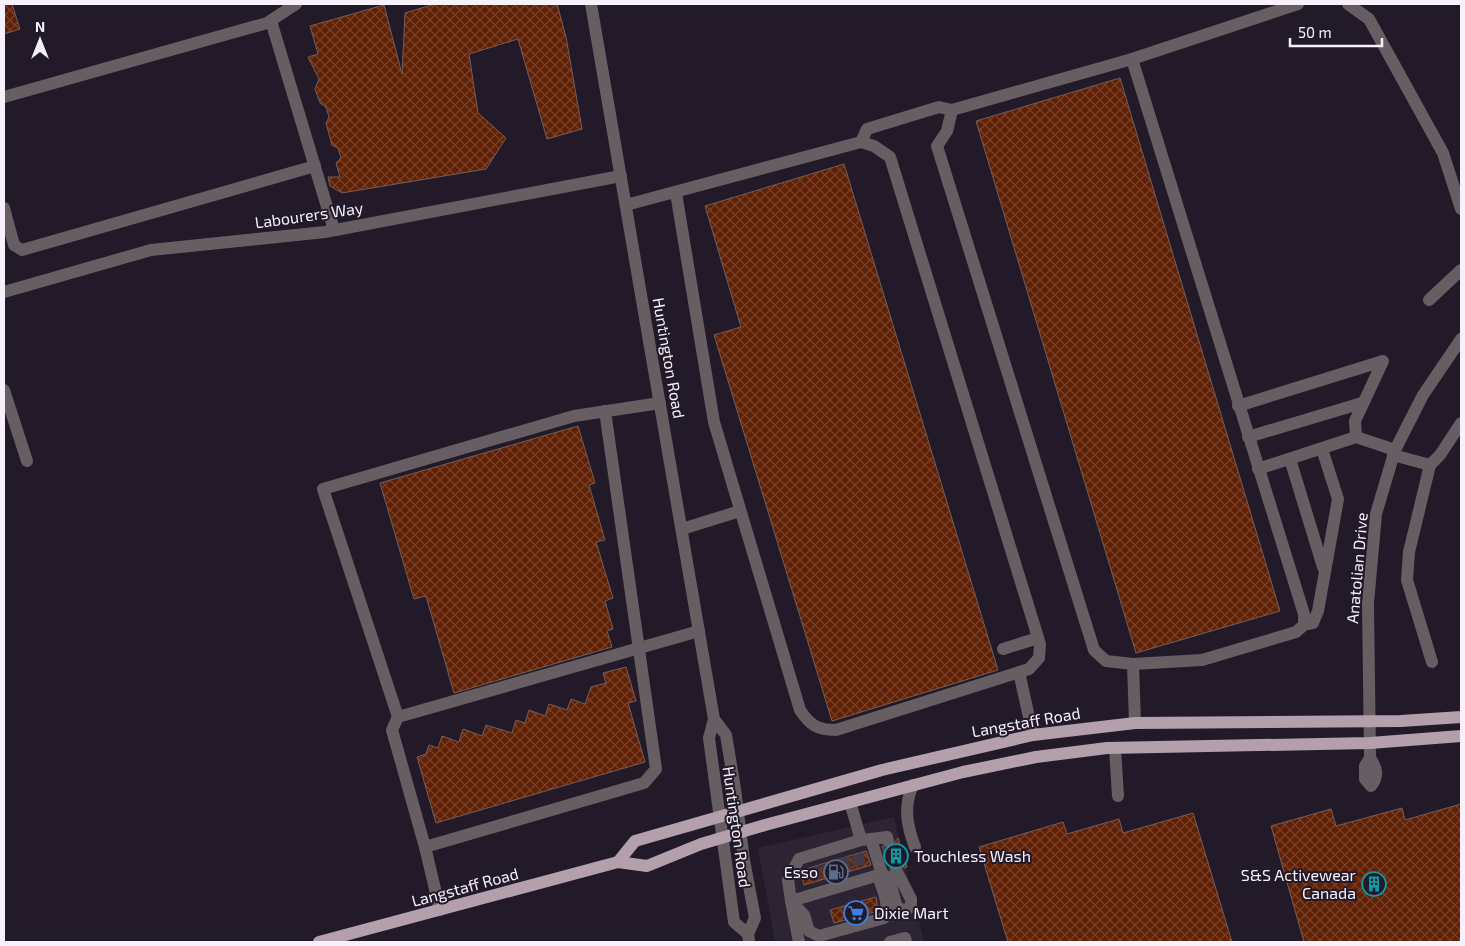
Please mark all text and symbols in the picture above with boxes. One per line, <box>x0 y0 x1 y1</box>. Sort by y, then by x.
north arrow <box>15 15 65 65</box>
scale bar <box>1290 15 1382 47</box>
text: N <box>35 18 45 35</box>
text: 50 m <box>1298 23 1332 41</box>
street label: Labourers Way <box>254 197 365 232</box>
street label: Huntington Road <box>650 296 689 420</box>
street label: Anatolian Drive <box>1342 512 1371 624</box>
street label: Langstaff Road <box>970 703 1082 740</box>
street label: Huntington Road <box>720 765 755 889</box>
building icon: Touchless Wash <box>883 843 909 869</box>
place label: Touchless Wash <box>914 846 1031 865</box>
fuel station icon: Esso <box>823 859 849 885</box>
place label: Esso <box>784 862 818 881</box>
street label: Langstaff Road <box>409 863 520 910</box>
place label: S&S Activewear Canada <box>1241 865 1357 902</box>
building icon: S&S Activewear Canada <box>1361 871 1387 897</box>
supermarket icon: Dixie Mart <box>843 900 869 926</box>
place label: Dixie Mart <box>874 903 949 922</box>

